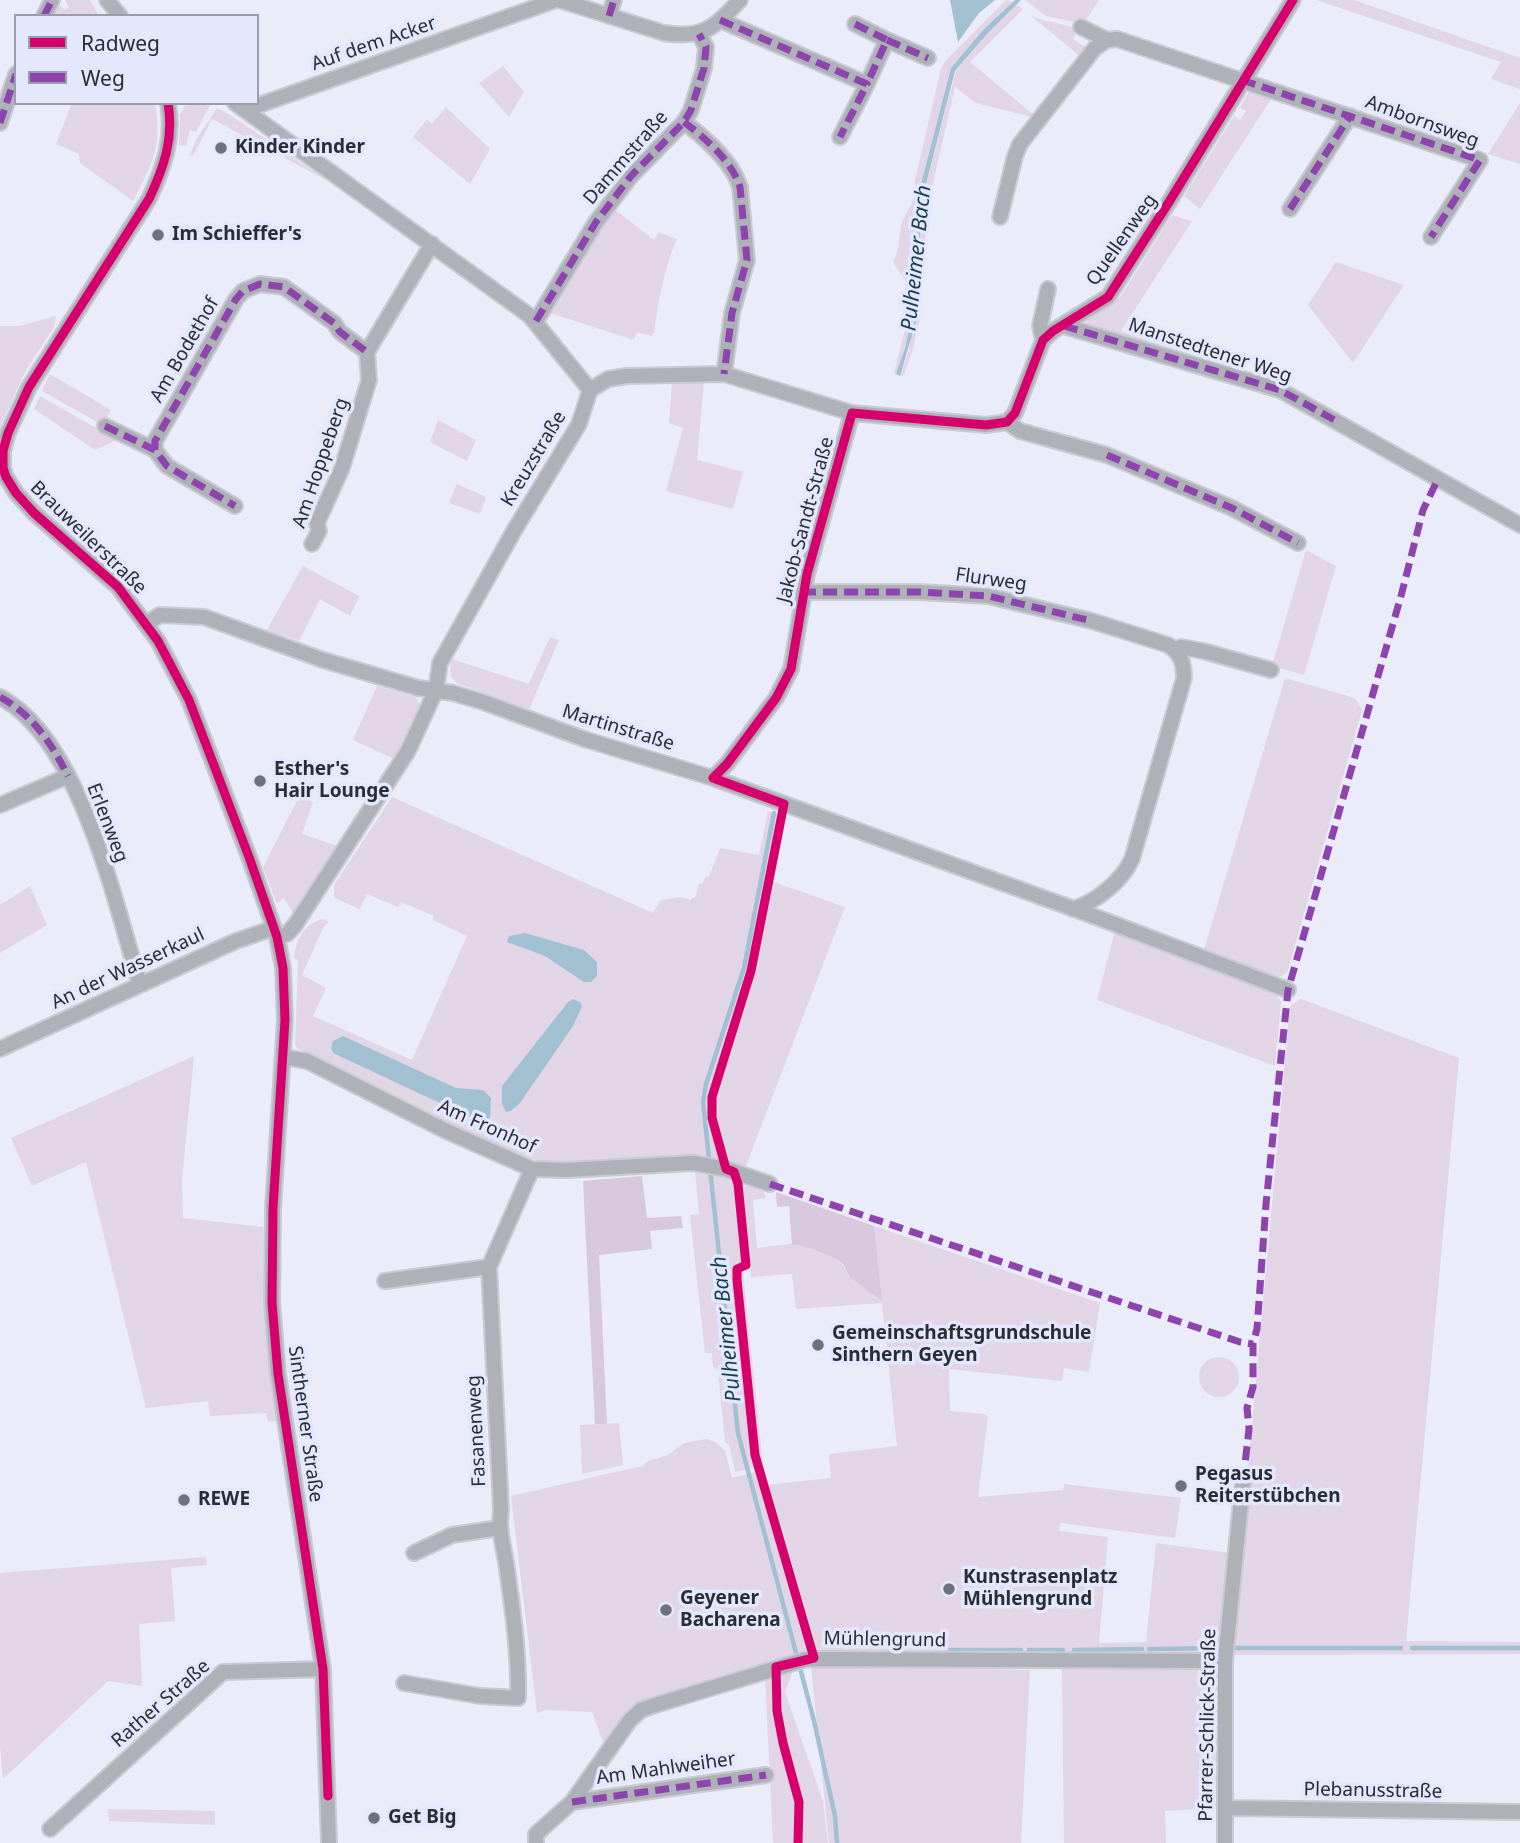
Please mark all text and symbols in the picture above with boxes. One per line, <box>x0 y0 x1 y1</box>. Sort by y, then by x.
street label: Auf dem Acker <box>309 12 439 76</box>
legend <box>14 14 259 105</box>
text: Radweg <box>81 29 160 57</box>
text: Weg <box>81 64 125 92</box>
street label: Ambornsweg <box>1362 91 1482 153</box>
street label: Dammstraße <box>579 106 673 210</box>
place label: Kinder Kinder <box>235 137 365 159</box>
marker: Kinder Kinder <box>213 140 229 156</box>
water label: Pulheimer Bach <box>897 184 937 332</box>
street label: Quellenweg <box>1082 190 1162 290</box>
place label: Im Schieffer's <box>172 224 302 246</box>
marker: Im Schieffer's <box>150 227 166 243</box>
street label: Am Bodethof <box>146 293 224 407</box>
street label: Manstedtener Weg <box>1125 314 1295 388</box>
street label: Am Hoppeberg <box>288 395 354 531</box>
street label: Kreuzstraße <box>497 407 571 511</box>
street label: Jakob-Sandt-Straße <box>773 435 839 605</box>
street label: Brauweilerstraße <box>25 477 151 599</box>
street label: Flurweg <box>954 564 1028 596</box>
street label: Martinstraße <box>559 700 677 756</box>
place label: Esther's Hair Lounge <box>274 759 390 803</box>
marker: Esther's Hair Lounge <box>252 773 268 789</box>
street label: Erlenweg <box>81 780 133 866</box>
street label: An der Wasserkaul <box>48 924 208 1014</box>
street label: Am Fronhof <box>434 1095 540 1159</box>
water label: Pulheimer Bach <box>707 1255 747 1403</box>
place label: Gemeinschaftsgrundschule Sinthern Geyen <box>832 1323 1091 1367</box>
marker: Gemeinschaftsgrundschule Sinthern Geyen <box>810 1337 826 1353</box>
street label: Sintherner Straße <box>283 1344 327 1504</box>
street label: Fasanenweg <box>463 1375 491 1487</box>
place label: Pegasus Reiterstübchen <box>1195 1464 1341 1508</box>
marker: Pegasus Reiterstübchen <box>1173 1478 1189 1494</box>
place label: REWE <box>198 1489 250 1511</box>
marker: REWE <box>176 1492 192 1508</box>
place label: Kunstrasenplatz Mühlengrund <box>963 1567 1117 1611</box>
marker: Kunstrasenplatz Mühlengrund <box>941 1581 957 1597</box>
place label: Geyener Bacharena <box>680 1588 781 1632</box>
marker: Geyener Bacharena <box>658 1602 674 1618</box>
street label: Mühlengrund <box>823 1628 947 1652</box>
street label: Pfarrer-Schlick-Straße <box>1195 1628 1221 1822</box>
street label: Rather Straße <box>107 1655 215 1753</box>
street label: Am Mahlweiher <box>595 1748 737 1790</box>
street label: Plebanusstraße <box>1303 1778 1443 1804</box>
place label: Get Big <box>388 1807 457 1829</box>
marker: Get Big <box>366 1810 382 1826</box>

